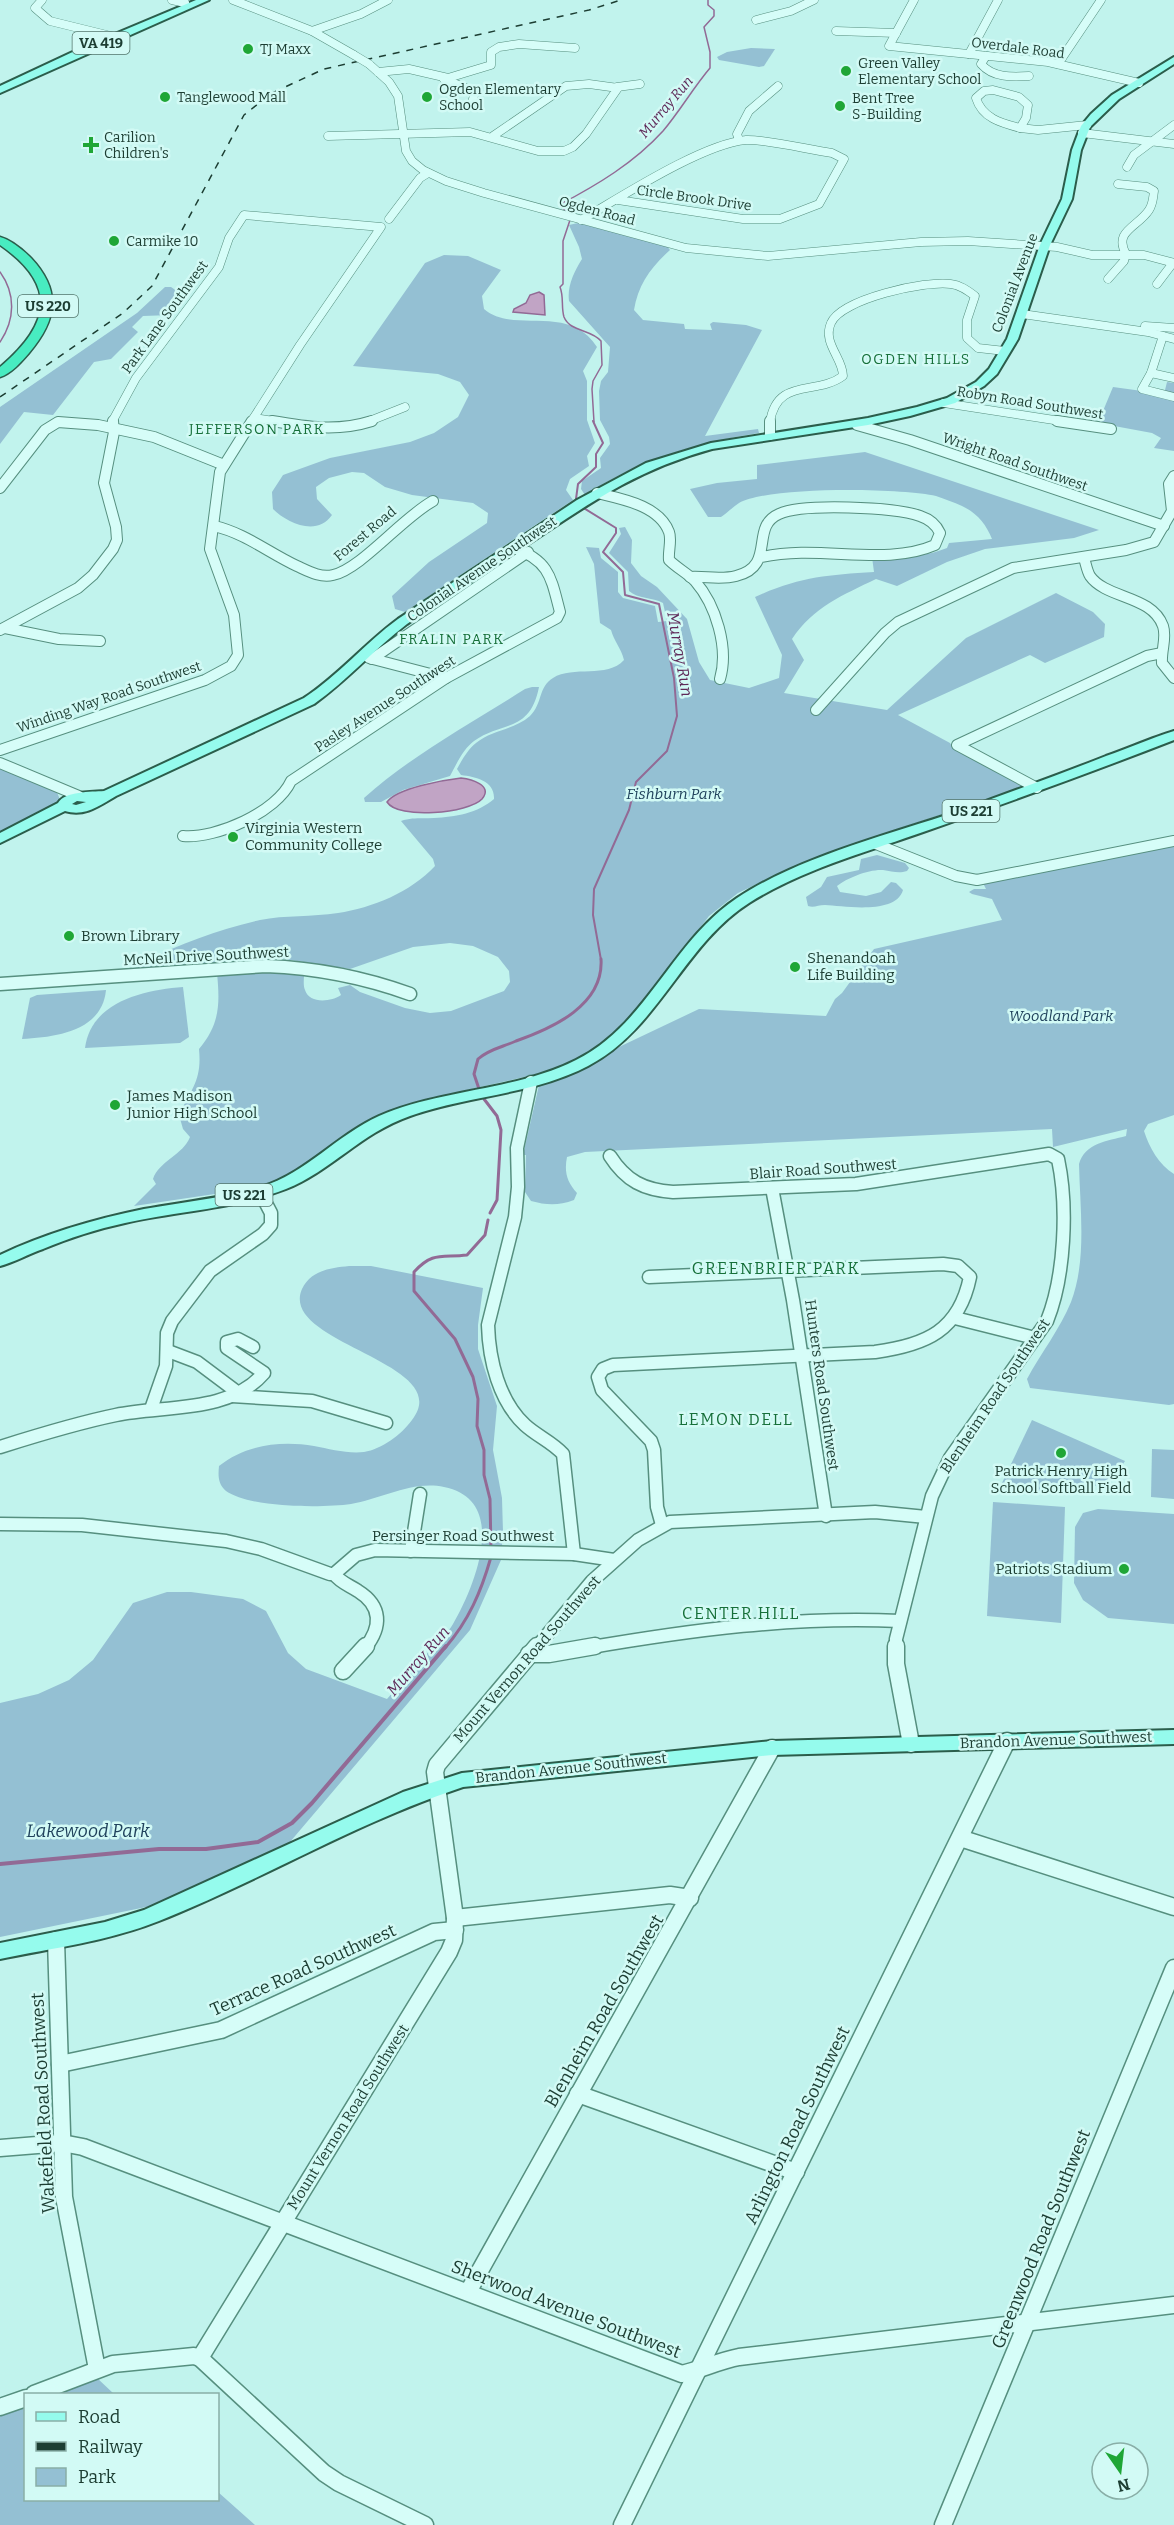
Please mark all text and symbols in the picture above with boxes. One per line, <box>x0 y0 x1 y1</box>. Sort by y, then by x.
road number: VA 419 <box>72 32 130 54</box>
street label: Overdale Road <box>970 34 1066 62</box>
place label: TJ Maxx <box>260 41 311 58</box>
marker: TJ Maxx <box>241 42 255 56</box>
place label: Green Valley Elementary School <box>858 55 981 88</box>
marker: Green Valley Elementary School <box>839 64 853 78</box>
water label: Murray Run <box>635 73 697 141</box>
place label: Ogden Elementary School <box>439 81 562 114</box>
place label: Tanglewood Mall <box>177 89 286 106</box>
marker: Tanglewood Mall <box>158 90 172 104</box>
marker: Ogden Elementary School <box>420 90 434 104</box>
place label: Bent Tree S-Building <box>852 90 922 123</box>
marker: Bent Tree S-Building <box>833 99 847 113</box>
place label: Carilion Children's <box>104 129 169 162</box>
marker: Carilion Children's <box>82 136 100 154</box>
street label: Circle Brook Drive <box>635 182 753 214</box>
street label: Ogden Road <box>557 193 637 229</box>
street label: Colonial Avenue <box>988 231 1042 335</box>
place label: Carmike 10 <box>126 233 199 250</box>
marker: Carmike 10 <box>107 234 121 248</box>
street label: Park Lane Southwest <box>118 257 212 377</box>
road number: US 220 <box>18 295 78 317</box>
district label: OGDEN HILLS <box>861 351 971 368</box>
street label: Robyn Road Southwest <box>956 383 1104 423</box>
district label: JEFFERSON PARK <box>188 421 325 438</box>
street label: Wright Road Southwest <box>940 429 1090 495</box>
street label: Forest Road <box>330 503 400 565</box>
street label: Colonial Avenue Southwest <box>404 513 560 625</box>
water label: Murray Run <box>663 610 697 698</box>
district label: FRALIN PARK <box>399 631 505 648</box>
street label: Pasley Avenue Southwest <box>311 652 459 756</box>
street label: Winding Way Road Southwest <box>15 657 203 737</box>
park label: Fishburn Park <box>626 785 723 803</box>
road number: US 221 <box>942 800 1000 822</box>
place label: Virginia Western Community College <box>245 819 382 854</box>
marker: Virginia Western Community College <box>226 830 240 844</box>
place label: Brown Library <box>81 927 180 945</box>
marker: Brown Library <box>62 929 76 943</box>
street label: McNeil Drive Southwest <box>123 943 290 969</box>
place label: Shenandoah Life Building <box>807 949 896 984</box>
marker: Shenandoah Life Building <box>788 960 802 974</box>
park label: Woodland Park <box>1009 1007 1114 1025</box>
place label: James Madison Junior High School <box>126 1087 257 1122</box>
marker: James Madison Junior High School <box>108 1098 122 1112</box>
street label: Blair Road Southwest <box>749 1155 898 1183</box>
road number: US 221 <box>216 1184 272 1206</box>
district label: GREENBRIER PARK <box>692 1259 860 1278</box>
street label: Hunters Road Southwest <box>801 1298 843 1472</box>
street label: Blenheim Road Southwest <box>936 1315 1054 1477</box>
district label: LEMON DELL <box>679 1410 793 1429</box>
marker: Patrick Henry High School Softball Field <box>1054 1446 1068 1460</box>
place label: Patrick Henry High School Softball Field <box>991 1462 1131 1497</box>
street label: Persinger Road Southwest <box>372 1527 555 1545</box>
place label: Patriots Stadium <box>996 1560 1113 1578</box>
marker: Patriots Stadium <box>1117 1562 1131 1576</box>
street label: Mount Vernon Road Southwest <box>450 1571 605 1746</box>
district label: CENTER HILL <box>682 1604 800 1623</box>
water label: Murray Run <box>383 1622 453 1700</box>
street label: Brandon Avenue Southwest <box>960 1728 1153 1752</box>
street label: Brandon Avenue Southwest <box>474 1749 668 1787</box>
park label: Lakewood Park <box>26 1820 150 1842</box>
street label: Blenheim Road Southwest <box>540 1910 669 2111</box>
street label: Terrace Road Southwest <box>207 1919 400 2021</box>
street label: Wakefield Road Southwest <box>26 1991 60 2214</box>
street label: Mount Vernon Road Southwest <box>283 2020 413 2213</box>
street label: Arlington Road Southwest <box>739 2022 855 2228</box>
street label: Greenwood Road Southwest <box>987 2126 1095 2352</box>
street label: Sherwood Avenue Southwest <box>448 2255 684 2363</box>
legend <box>24 2393 219 2501</box>
text: Road <box>78 2406 121 2428</box>
text: Railway <box>78 2436 143 2458</box>
north arrow <box>1090 2441 1150 2501</box>
text: Park <box>78 2466 117 2488</box>
text: N <box>1115 2474 1132 2496</box>

